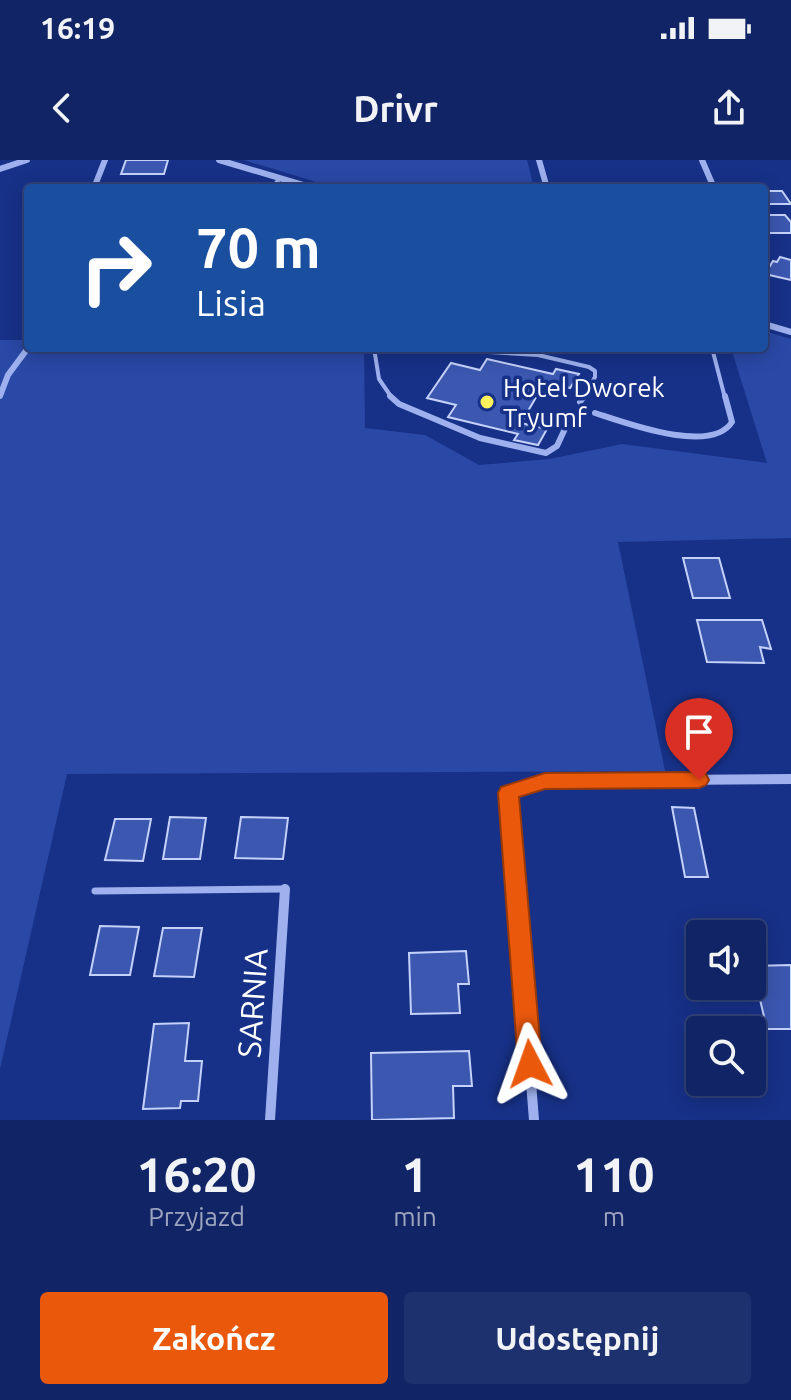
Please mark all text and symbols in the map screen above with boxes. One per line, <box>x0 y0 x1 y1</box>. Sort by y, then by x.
text: 16:19 <box>40 11 115 45</box>
icon: back <box>40 86 84 130</box>
icon: share <box>707 86 751 130</box>
text: Drivr <box>353 88 438 129</box>
icon: right <box>64 216 168 320</box>
text: 70 m <box>196 216 321 279</box>
text: Lisia <box>196 282 266 323</box>
place label: Hotel Dworek Tryumf <box>503 373 665 432</box>
marker: Hotel Dworek Tryumf <box>478 393 496 411</box>
pin <box>665 698 733 780</box>
icon: arrive <box>677 710 721 754</box>
map controls <box>686 920 766 1096</box>
button: sound <box>686 920 766 1000</box>
street label: SARNIA <box>230 947 274 1059</box>
button: search <box>686 1016 766 1096</box>
position arrow <box>488 1022 572 1106</box>
text: 16:20 <box>137 1147 257 1201</box>
text: 1 <box>401 1147 428 1201</box>
text: 110 <box>573 1147 654 1201</box>
text: Przyjazd <box>148 1202 245 1231</box>
text: min <box>393 1202 437 1231</box>
text: m <box>603 1202 625 1231</box>
button: Zakończ <box>40 1292 388 1384</box>
button: Udostępnij <box>404 1292 751 1384</box>

